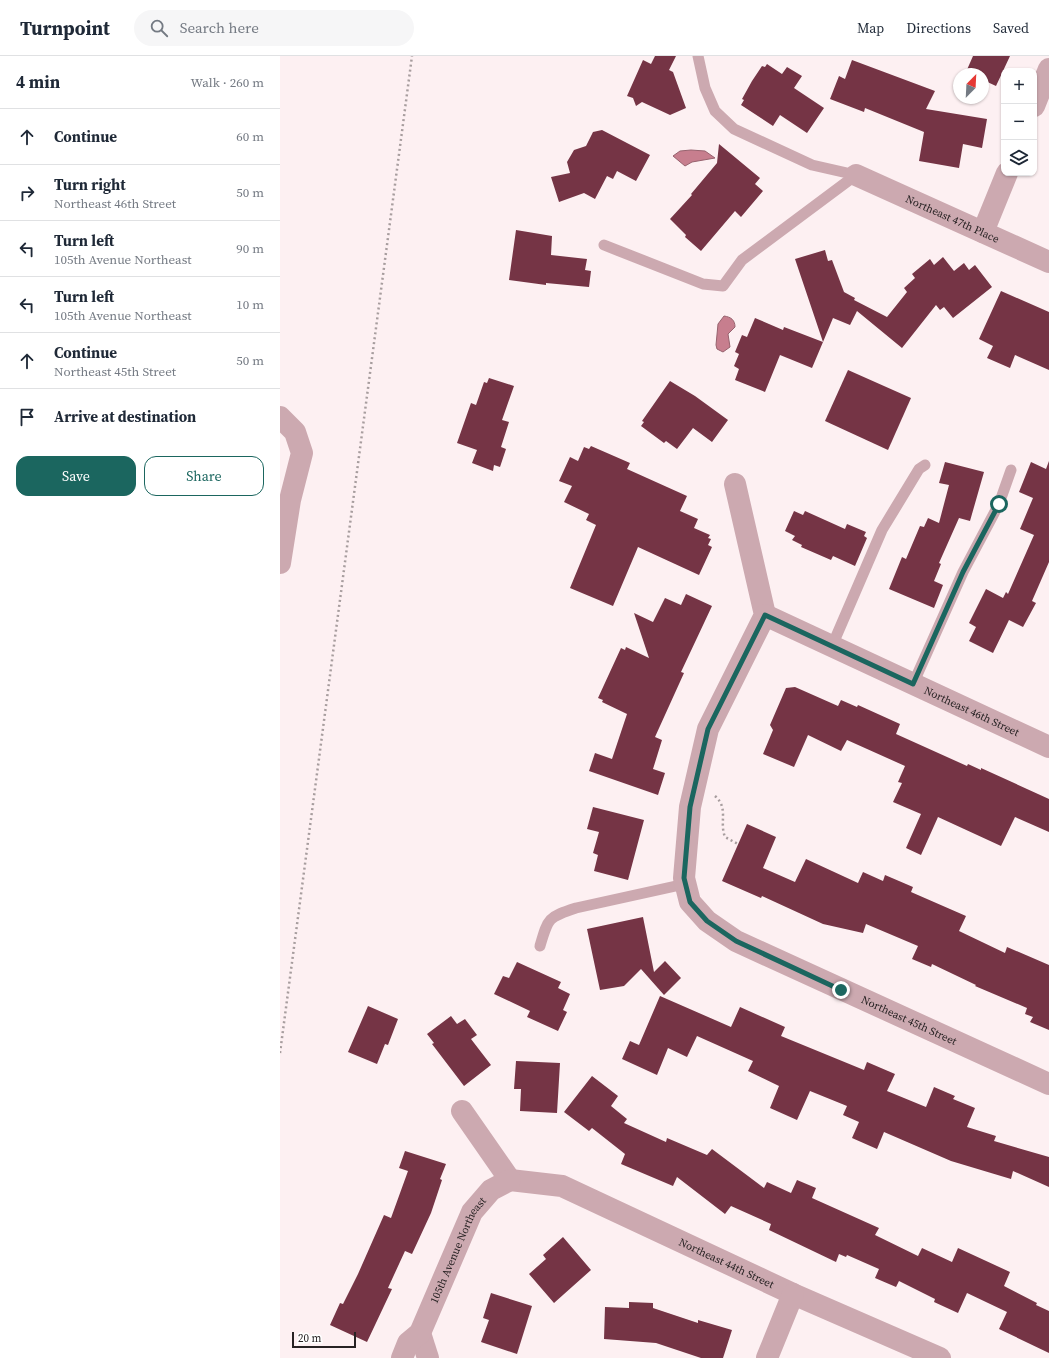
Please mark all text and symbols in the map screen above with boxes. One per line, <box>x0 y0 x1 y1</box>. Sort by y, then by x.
search box <box>134 10 414 46</box>
text: Turnpoint <box>20 15 110 41</box>
icon: search <box>148 17 170 39</box>
text: Search here <box>180 17 259 38</box>
text: Map <box>857 18 884 38</box>
text: Directions <box>906 18 971 38</box>
text: Saved <box>993 18 1029 38</box>
north arrow <box>953 68 989 104</box>
map controls <box>1001 68 1037 176</box>
button: + <box>1001 68 1037 104</box>
text: 4 min <box>16 70 60 94</box>
text: Walk · 260 m <box>191 74 264 91</box>
button: − <box>1001 104 1037 140</box>
icon: ahead <box>16 126 38 148</box>
text: Continue <box>54 126 117 147</box>
text: 60 m <box>236 128 264 145</box>
button: layers <box>1001 140 1037 176</box>
text: Turn right <box>54 174 126 195</box>
icon: right <box>16 182 38 204</box>
text: 50 m <box>236 184 264 201</box>
street label: Northeast 47th Place <box>903 191 1002 246</box>
text: Northeast 46th Street <box>54 195 176 212</box>
text: Turn left <box>54 230 114 251</box>
icon: left <box>16 238 38 260</box>
text: 90 m <box>236 240 264 257</box>
text: 105th Avenue Northeast <box>54 251 192 268</box>
text: Turn left <box>54 286 114 307</box>
icon: left <box>16 294 38 316</box>
text: 10 m <box>236 296 264 313</box>
text: 105th Avenue Northeast <box>54 307 192 324</box>
text: Continue <box>54 342 117 363</box>
icon: ahead <box>16 350 38 372</box>
text: 50 m <box>236 352 264 369</box>
text: Northeast 45th Street <box>54 363 176 380</box>
icon: arrive <box>16 406 38 428</box>
text: Arrive at destination <box>54 406 196 427</box>
button: Save <box>16 456 136 496</box>
button: Share <box>144 456 264 496</box>
route start <box>990 495 1008 513</box>
street label: Northeast 46th Street <box>922 683 1022 740</box>
route end <box>832 981 850 999</box>
street label: Northeast 45th Street <box>859 992 960 1049</box>
street label: 105th Avenue Northeast <box>426 1193 490 1306</box>
street label: Northeast 44th Street <box>677 1234 777 1292</box>
scale bar <box>292 1330 356 1349</box>
text: 20 m <box>298 1331 321 1346</box>

